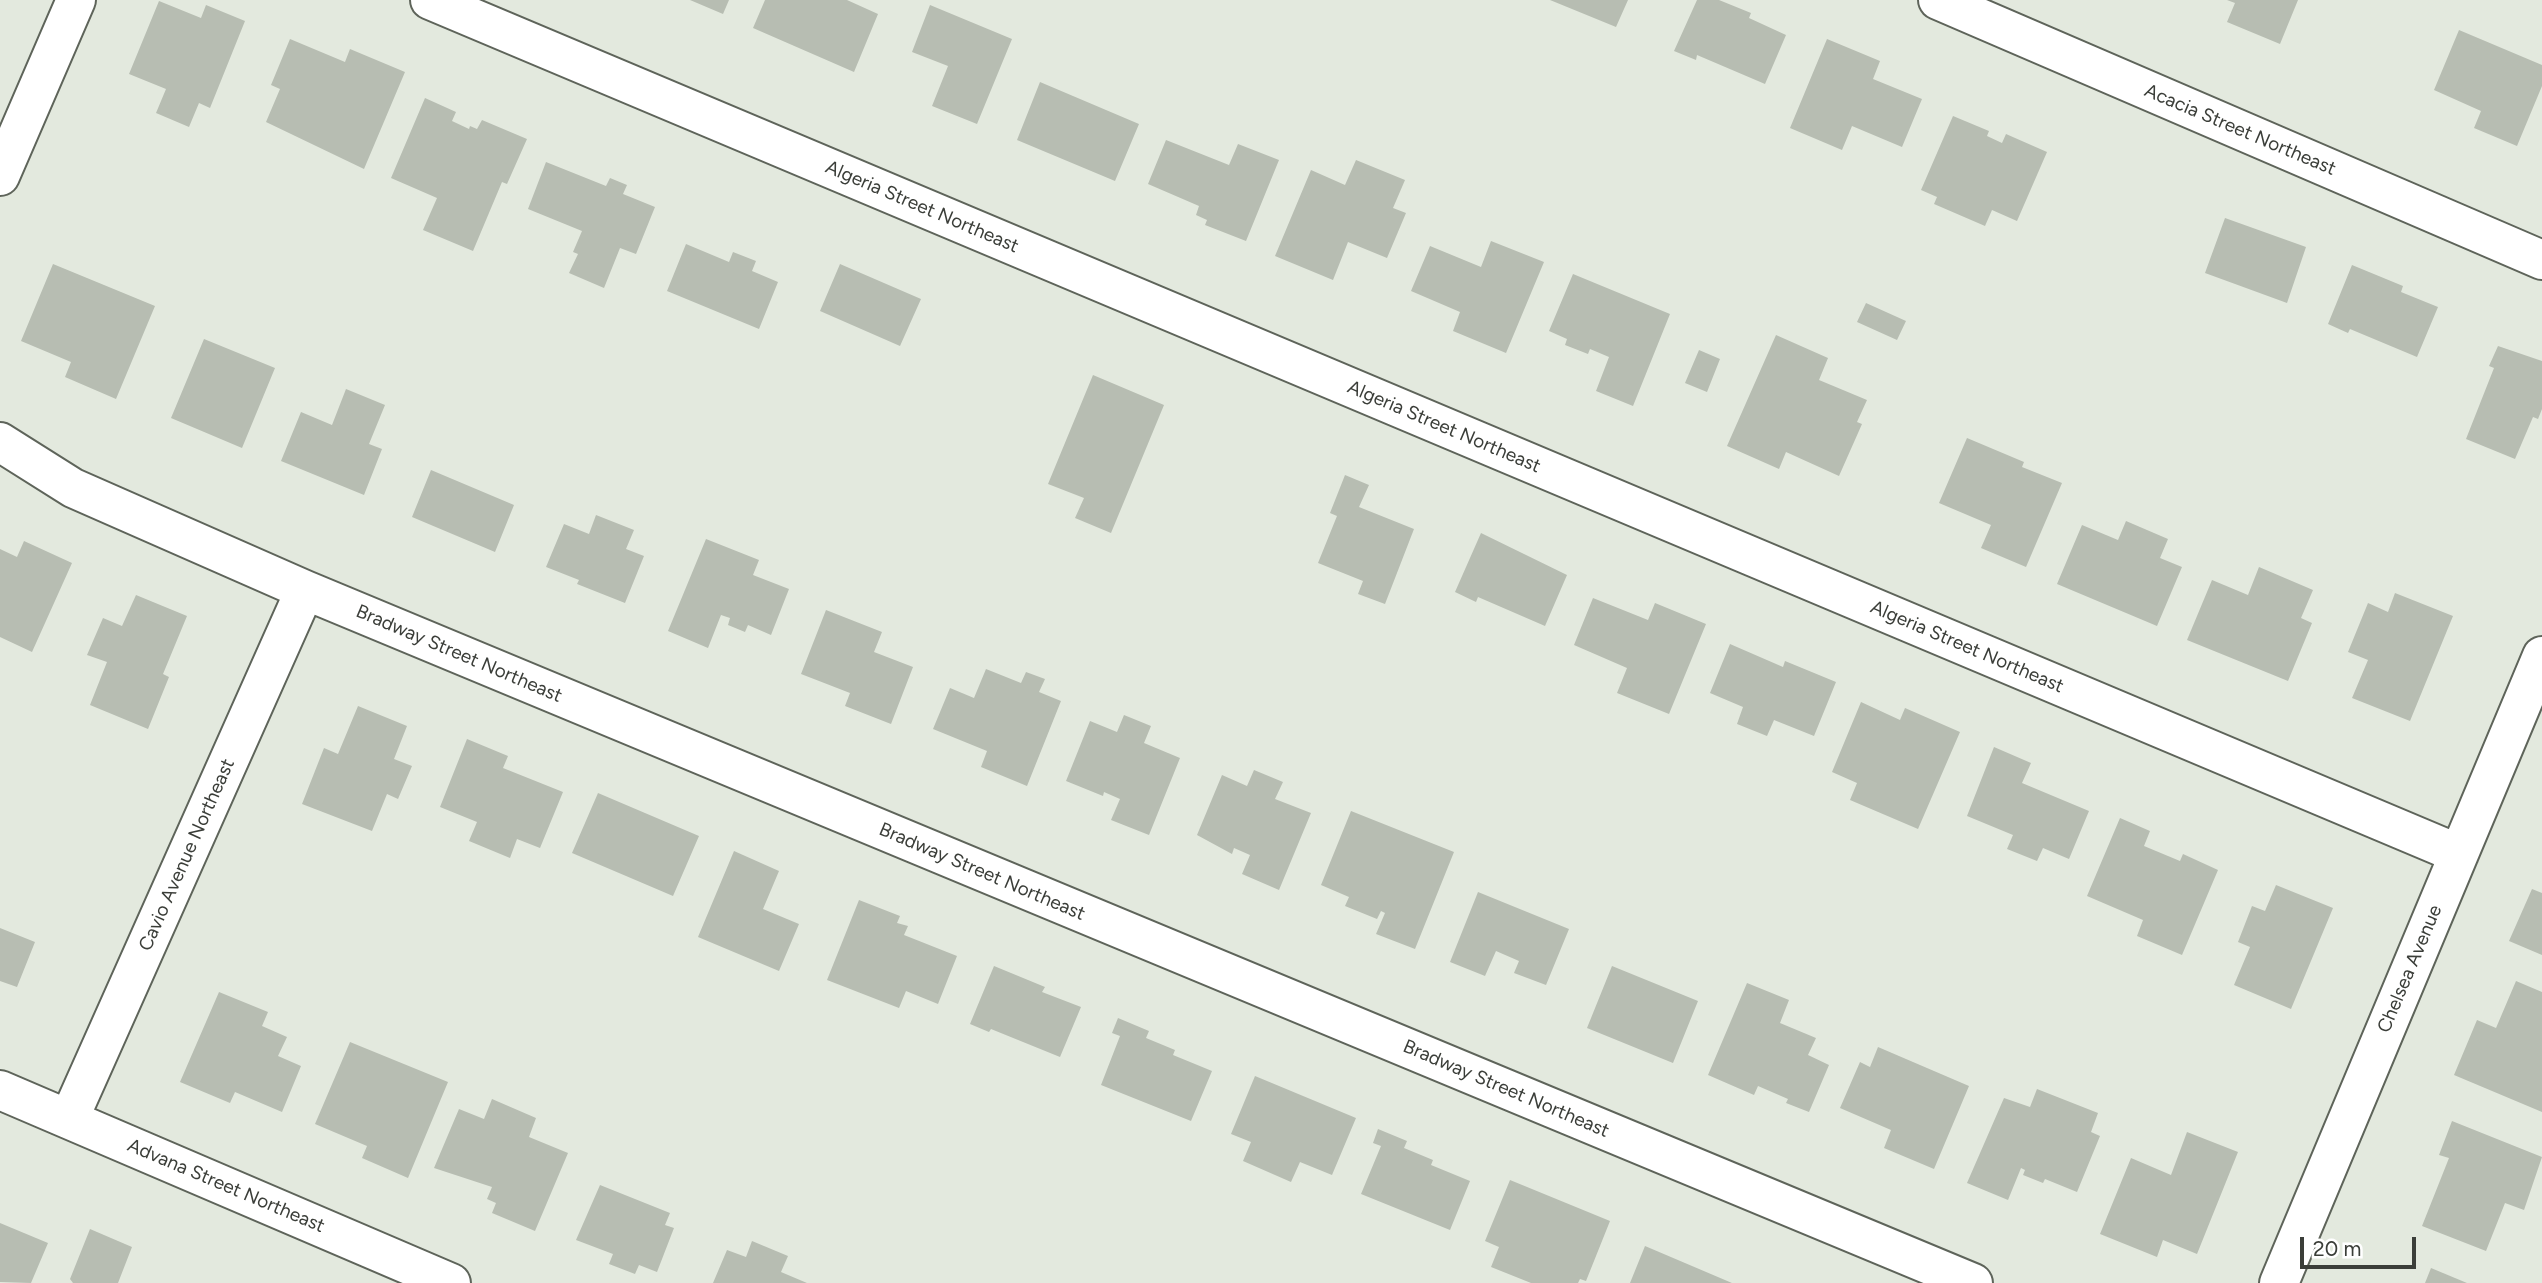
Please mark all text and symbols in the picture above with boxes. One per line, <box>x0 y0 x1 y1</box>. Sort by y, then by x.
street label: Acacia Street Northeast <box>2141 79 2339 181</box>
street label: Algeria Street Northeast <box>822 156 1022 258</box>
street label: Algeria Street Northeast <box>1344 376 1544 478</box>
street label: Algeria Street Northeast <box>1867 596 2067 698</box>
street label: Bradway Street Northeast <box>353 600 565 708</box>
street label: Cavio Avenue Northeast <box>134 755 240 955</box>
street label: Bradway Street Northeast <box>876 818 1088 926</box>
street label: Chelsea Avenue <box>2373 902 2447 1036</box>
street label: Bradway Street Northeast <box>1400 1035 1612 1143</box>
street label: Advana Street Northeast <box>124 1134 328 1238</box>
scale bar <box>2304 1224 2420 1268</box>
text: 20 m <box>2313 1236 2361 1261</box>

